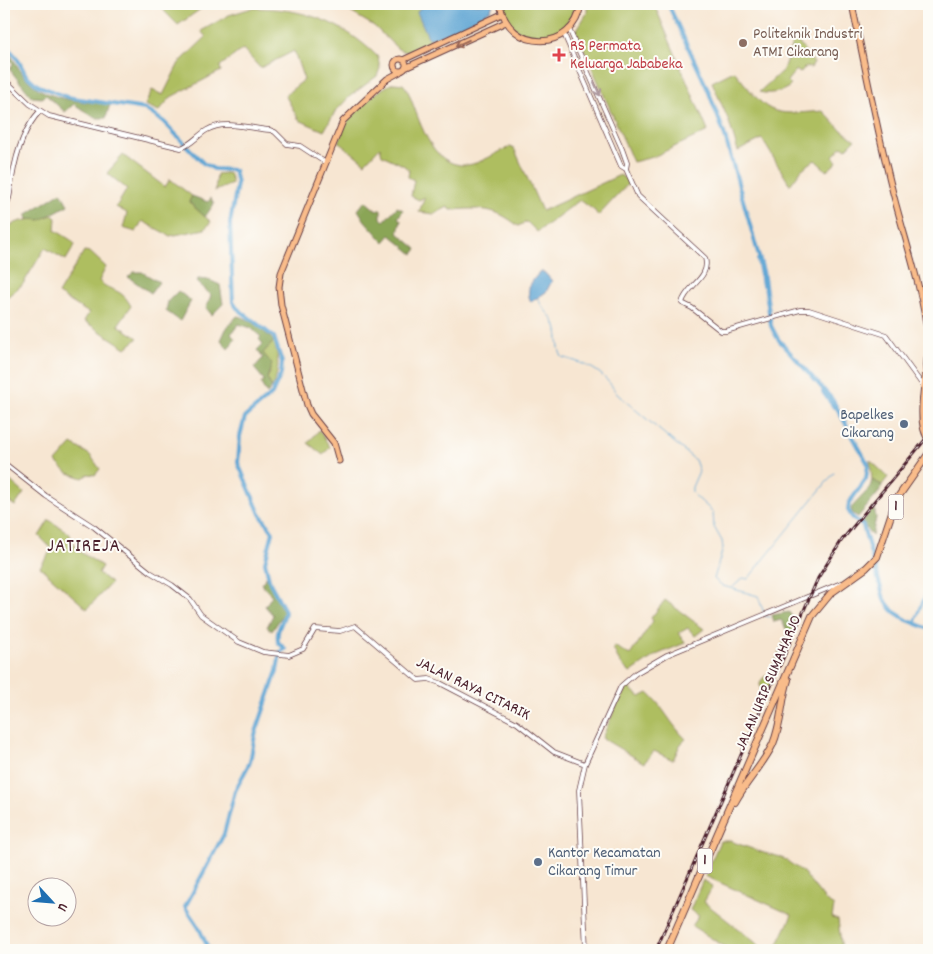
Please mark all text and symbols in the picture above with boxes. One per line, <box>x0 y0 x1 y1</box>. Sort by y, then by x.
place label: Politeknik Industri ATMI Cikarang <box>753 23 862 64</box>
place label: RS Permata Keluarga Jababeka <box>570 35 683 76</box>
marker: Politeknik Industri ATMI Cikarang <box>737 37 749 49</box>
one-way arrow <box>455 38 470 48</box>
marker: RS Permata Keluarga Jababeka <box>552 48 566 62</box>
one-way arrow <box>592 81 602 96</box>
place label: Bapelkes Cikarang <box>840 404 894 445</box>
marker: Bapelkes Cikarang <box>898 418 910 430</box>
road number: 1 <box>888 494 904 520</box>
district label: JATIREJA <box>47 534 121 561</box>
street label: JALAN URIP SUMAHARJO <box>730 612 808 754</box>
street label: JALAN RAYA CITARIK <box>412 651 534 727</box>
place label: Kantor Kecamatan Cikarang Timur <box>548 842 661 883</box>
road number: 1 <box>698 848 712 874</box>
marker: Kantor Kecamatan Cikarang Timur <box>532 856 544 868</box>
north arrow <box>28 876 78 926</box>
text: U <box>51 899 72 914</box>

